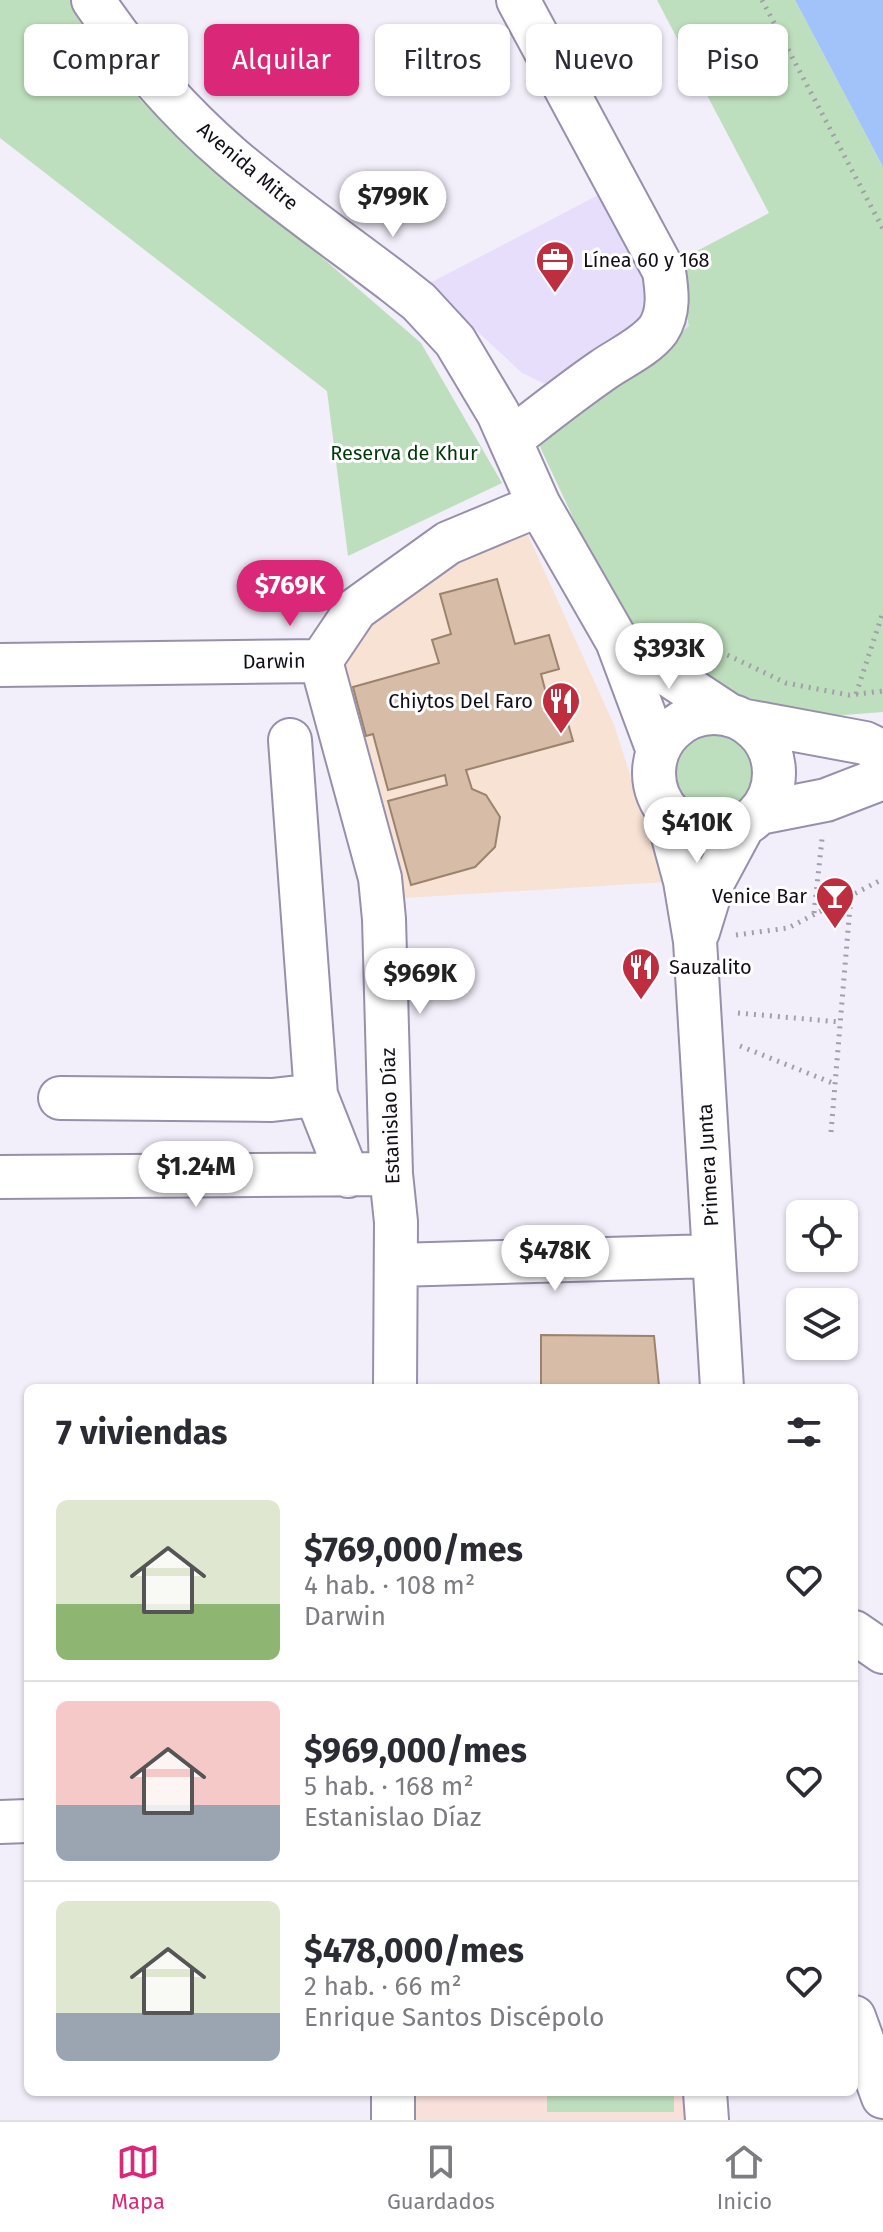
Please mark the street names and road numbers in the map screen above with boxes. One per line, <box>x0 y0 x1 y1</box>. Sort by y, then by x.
street label: Avenida Mitre <box>193 117 303 215</box>
street label: Darwin <box>242 648 306 674</box>
street label: Estanislao Díaz <box>376 1047 404 1185</box>
street label: Primera Junta <box>693 1103 723 1227</box>

